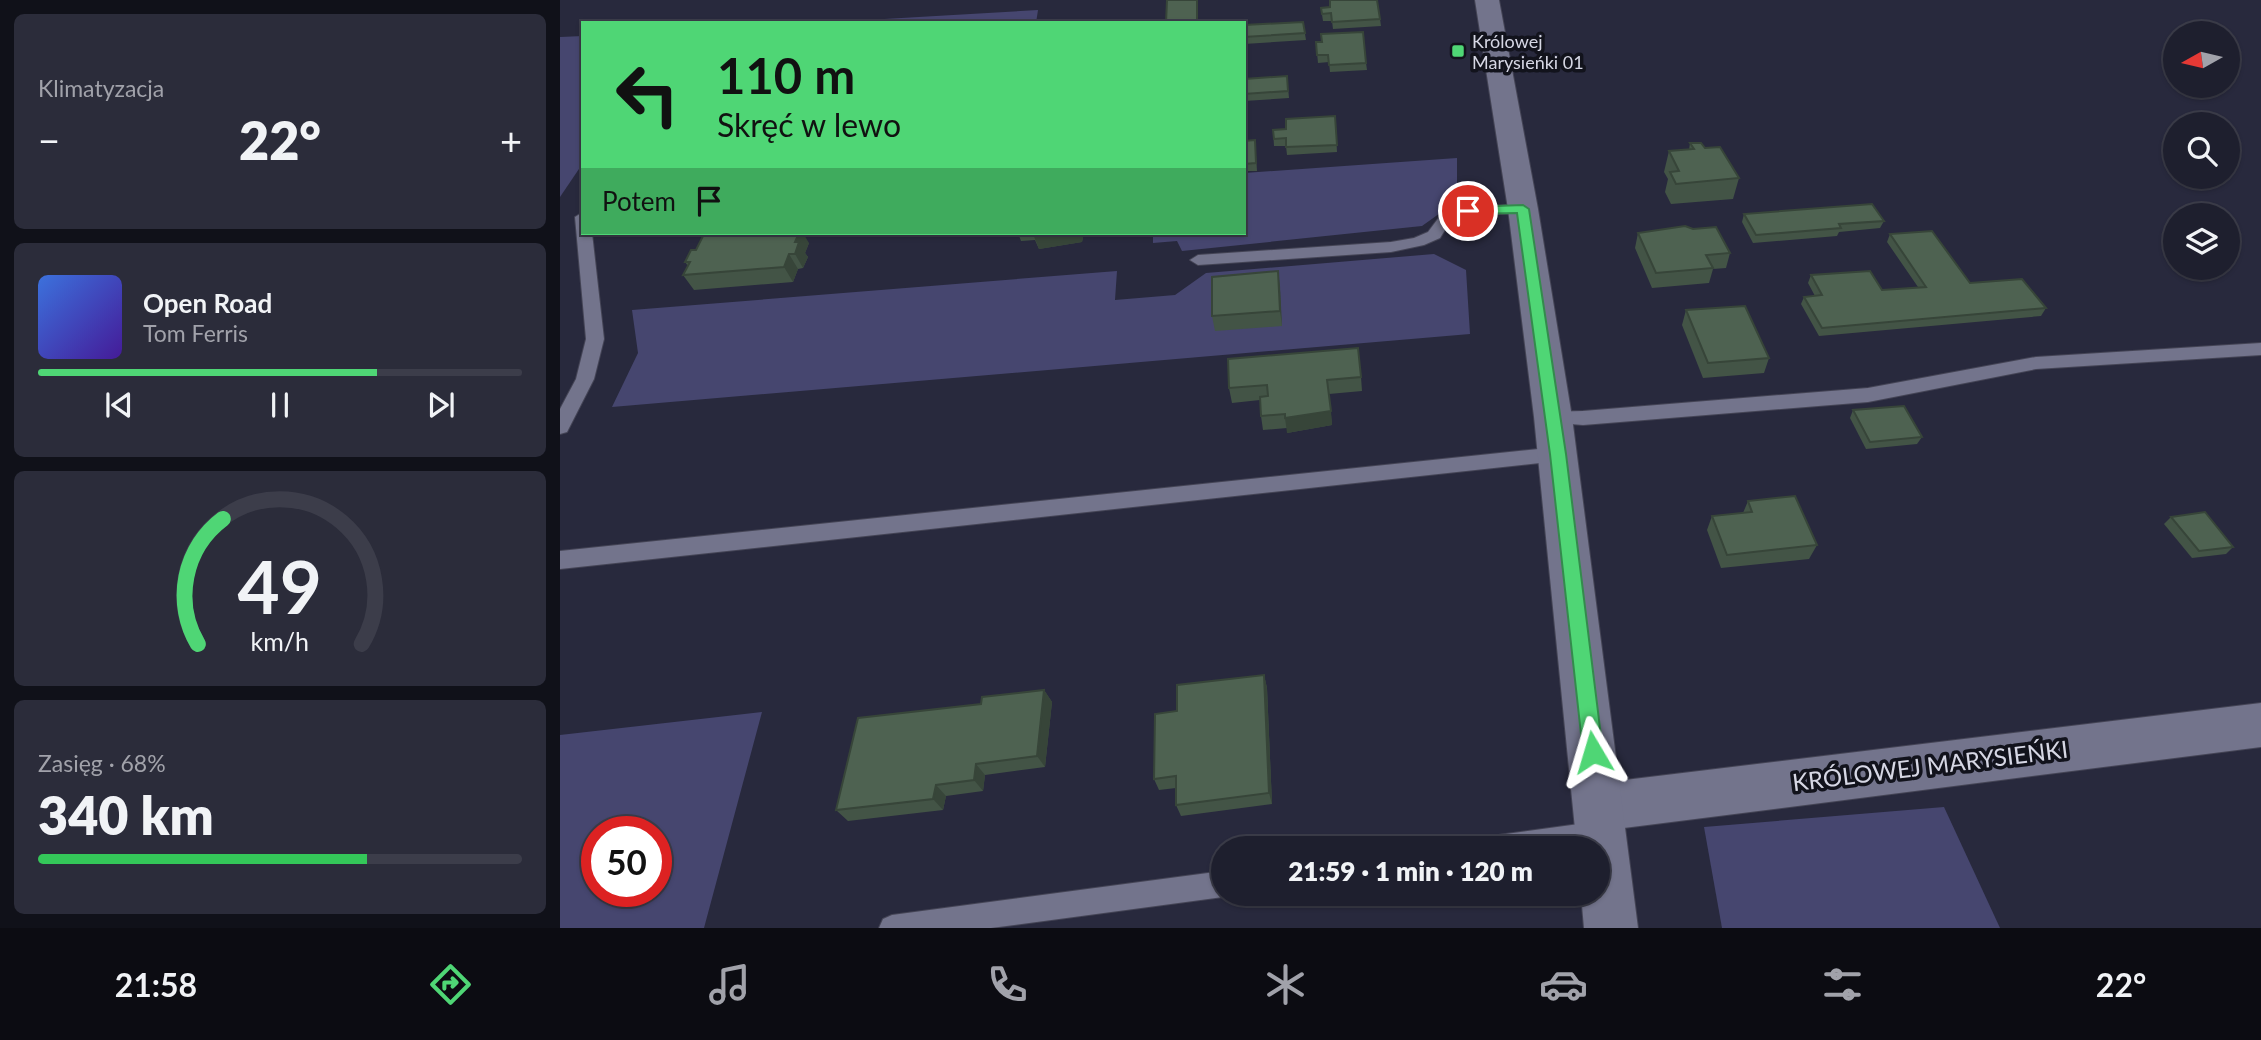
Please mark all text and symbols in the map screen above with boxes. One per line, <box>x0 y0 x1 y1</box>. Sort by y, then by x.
north arrow <box>2163 21 2240 98</box>
map controls <box>2163 21 2240 280</box>
place label: Królowej Marysieńki 01 <box>1472 30 1584 73</box>
marker: Królowej Marysieńki 01 <box>1450 43 1466 59</box>
text: 110 m <box>717 46 855 104</box>
icon: left <box>602 49 693 140</box>
text: Klimatyzacja <box>38 74 164 102</box>
text: Skręć w lewo <box>717 105 901 144</box>
text: 22° <box>239 109 321 171</box>
button: search <box>2163 112 2240 189</box>
text: − <box>38 117 60 163</box>
text: + <box>500 117 522 163</box>
pin <box>1438 181 1498 241</box>
icon: arrive <box>690 182 728 220</box>
text: Potem <box>602 185 676 217</box>
icon: arrive <box>1449 192 1487 230</box>
button: layers <box>2163 203 2240 280</box>
text: Open Road <box>143 287 272 319</box>
text: Tom Ferris <box>143 319 248 347</box>
icon: previous <box>100 386 138 424</box>
icon: pause <box>261 386 299 424</box>
icon: next <box>422 386 460 424</box>
text: 49 <box>238 543 322 631</box>
text: km/h <box>251 626 309 656</box>
position arrow <box>1556 715 1630 789</box>
street label: KRÓLOWEJ MARYSIEŃKI <box>1791 734 2069 796</box>
text: Zasięg · 68% <box>38 749 166 777</box>
text: 340 km <box>38 784 214 846</box>
speed limit sign: 50 <box>581 816 672 907</box>
text: 21:59 · 1 min · 120 m <box>1288 855 1533 887</box>
icon: directions <box>426 960 475 1009</box>
icon: music <box>705 960 754 1009</box>
icon: phone <box>983 960 1032 1009</box>
icon: climate <box>1261 960 1310 1009</box>
icon: car <box>1539 960 1588 1009</box>
icon: filters <box>1818 960 1867 1009</box>
text: 21:58 <box>115 965 197 1004</box>
text: 22° <box>2096 965 2146 1004</box>

